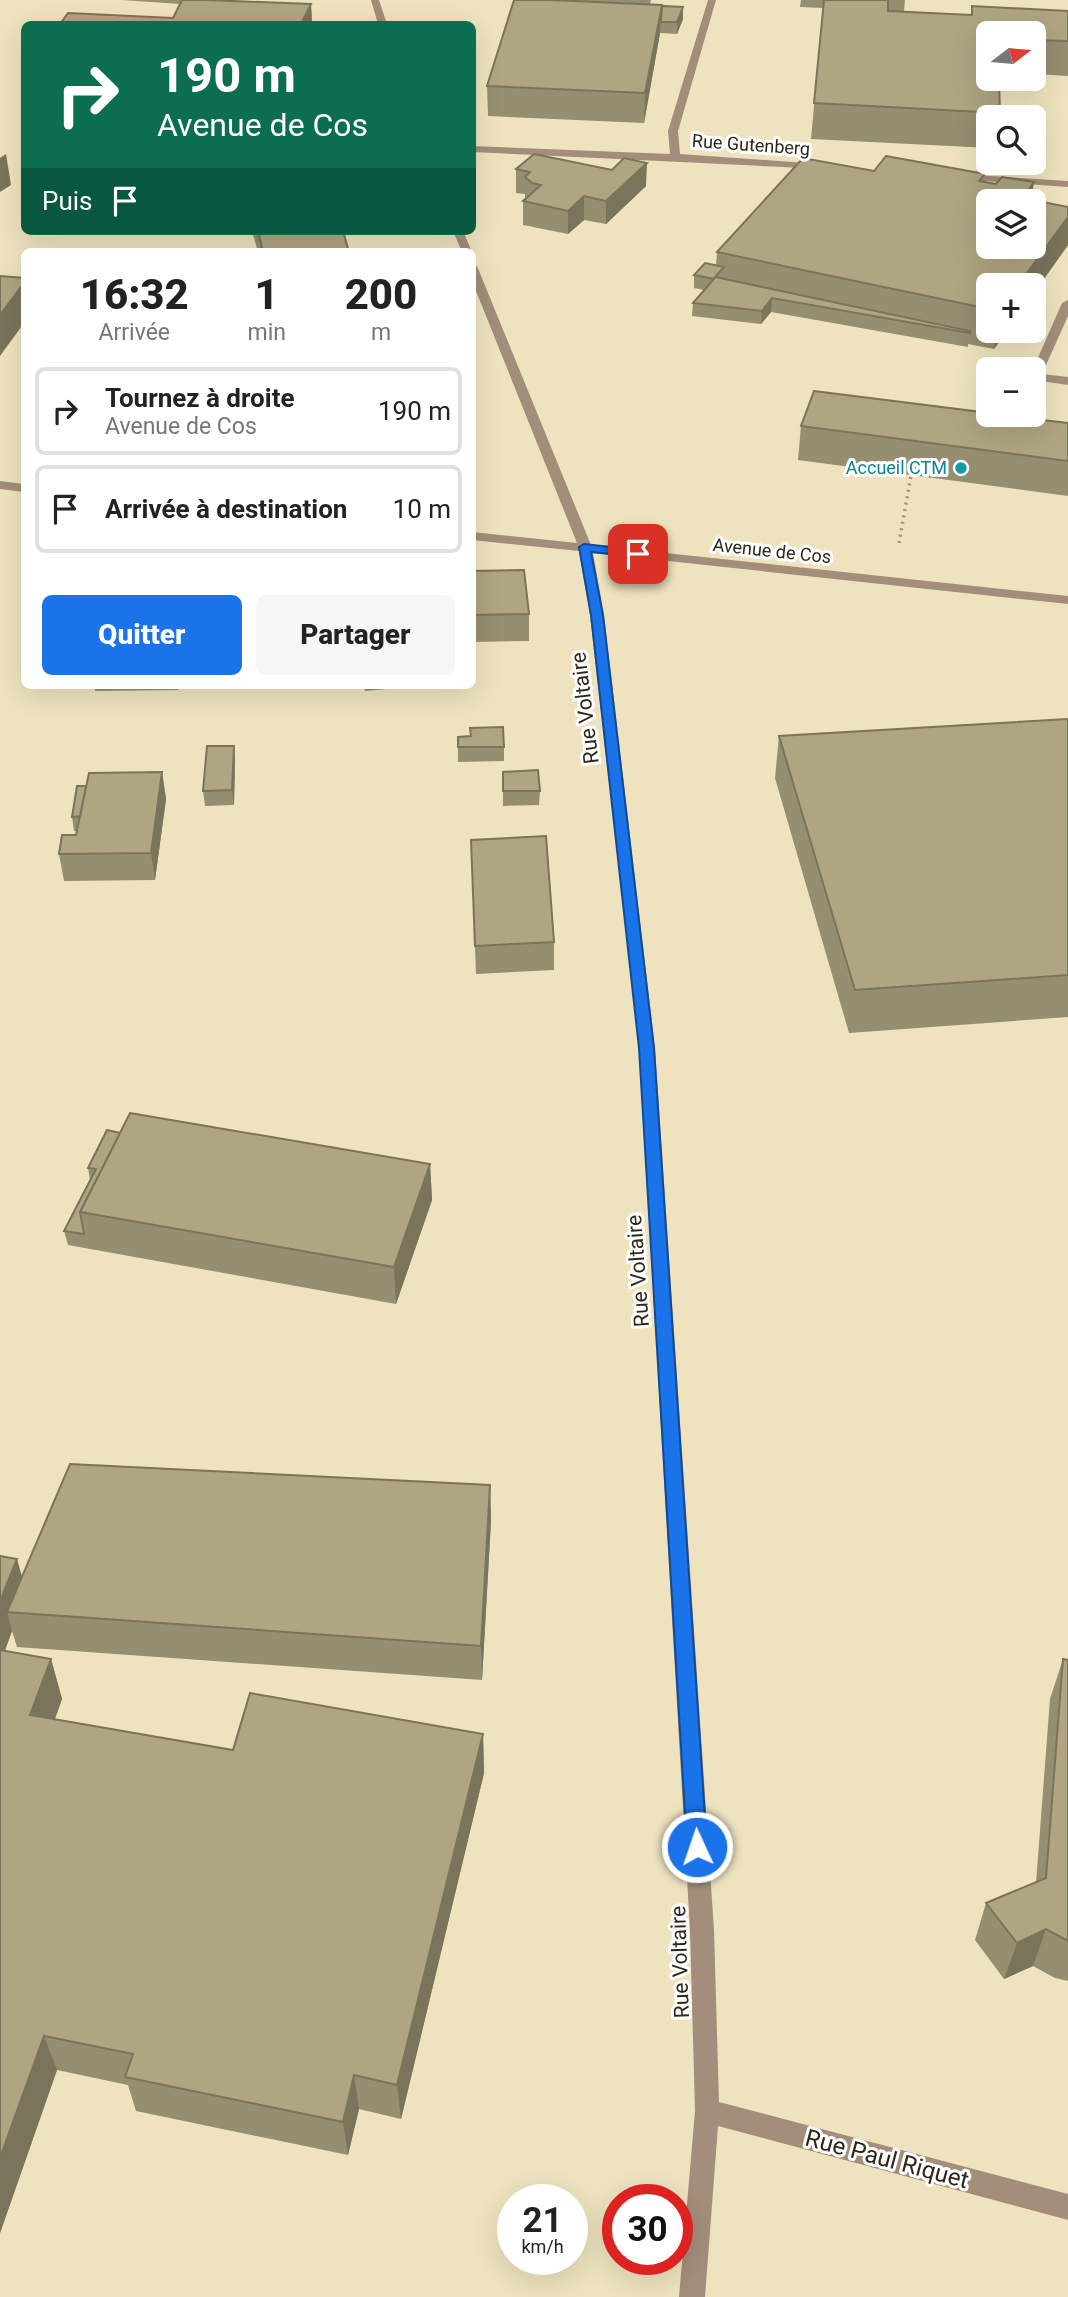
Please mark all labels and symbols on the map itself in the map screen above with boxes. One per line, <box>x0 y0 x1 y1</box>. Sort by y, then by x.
north arrow <box>976 21 1046 91</box>
street label: Rue Gutenberg <box>691 130 811 159</box>
place label: Accueil CTM <box>846 457 947 478</box>
marker: Accueil CTM <box>953 460 969 476</box>
pin <box>608 524 668 584</box>
street label: Avenue de Cos <box>712 534 832 567</box>
street label: Rue Voltaire <box>566 651 604 765</box>
street label: Rue Voltaire <box>622 1214 654 1328</box>
position arrow <box>660 1810 734 1884</box>
street label: Rue Voltaire <box>666 1905 694 2019</box>
street label: Rue Paul Riquet <box>802 2124 972 2194</box>
speed limit sign: 30 <box>602 2184 693 2275</box>

